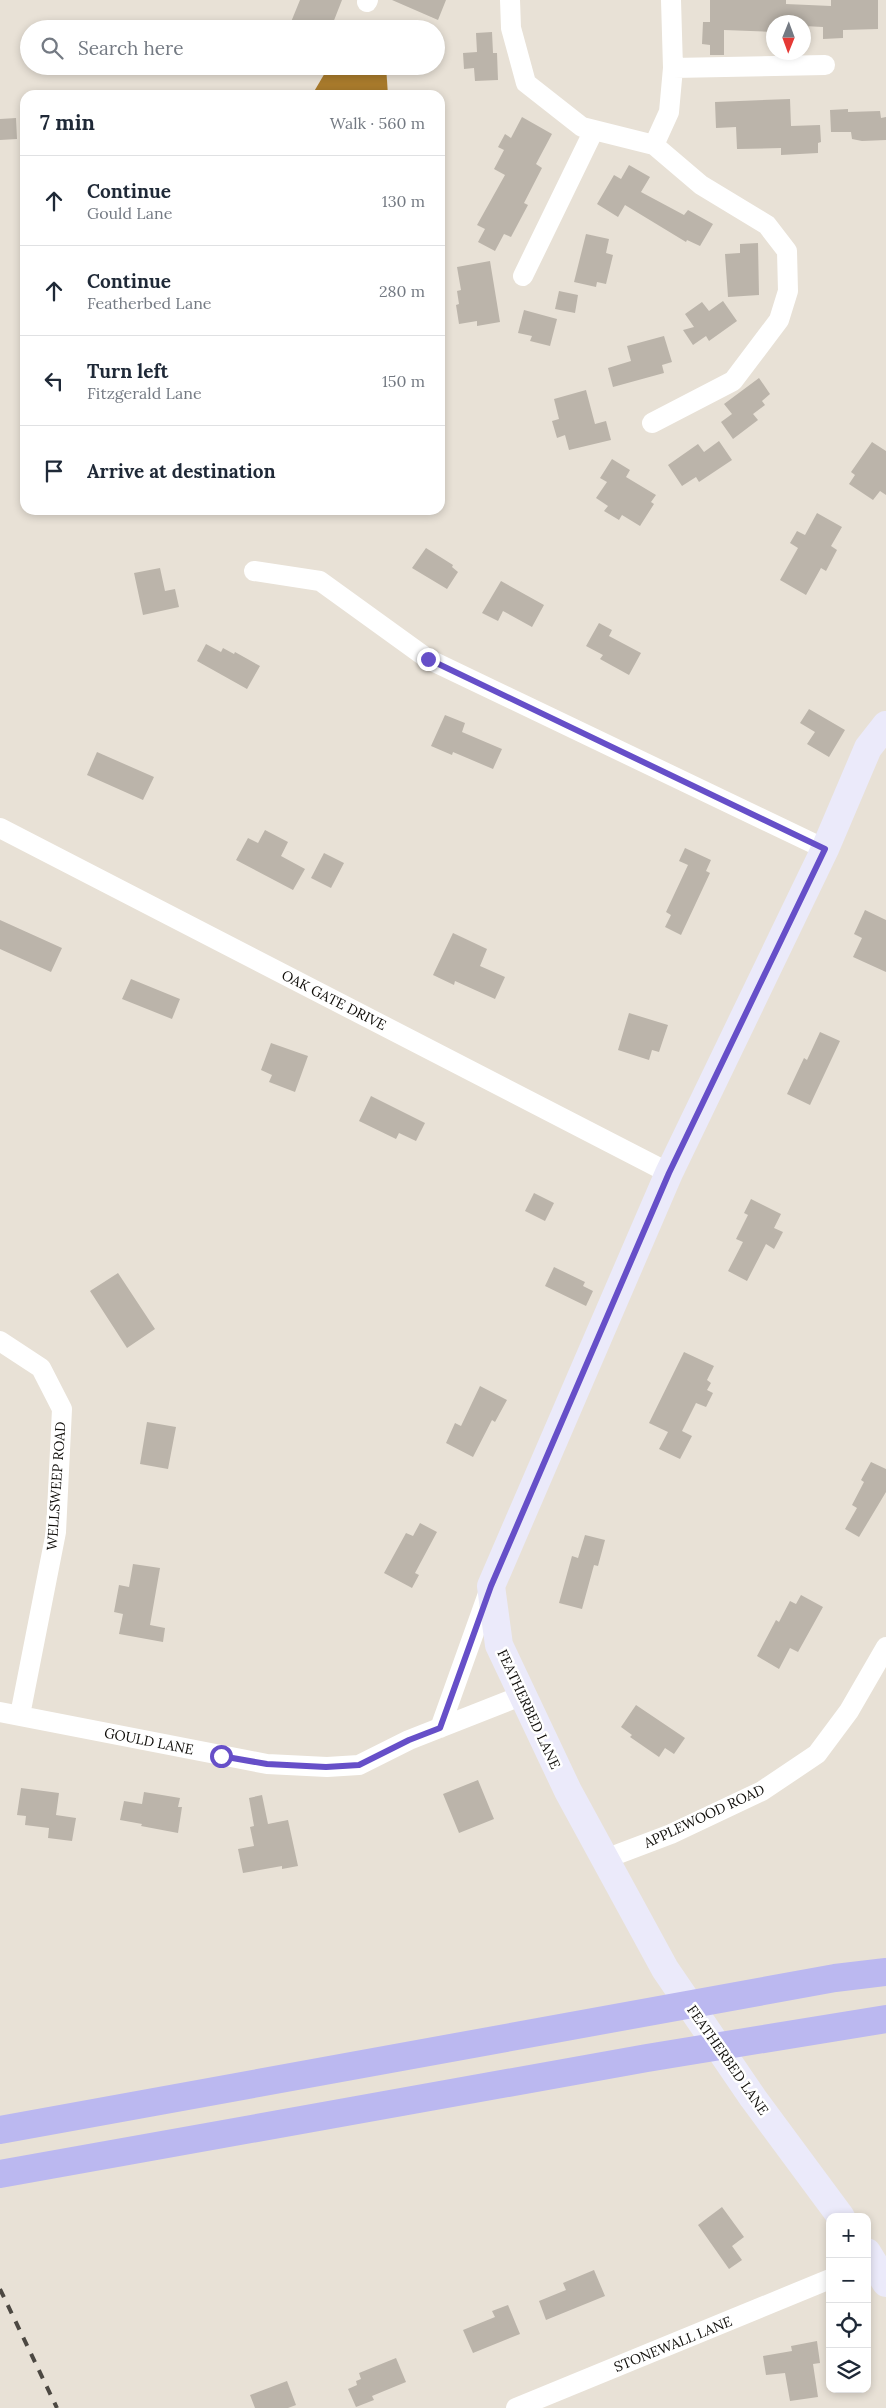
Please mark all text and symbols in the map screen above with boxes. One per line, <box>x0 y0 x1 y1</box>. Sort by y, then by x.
north arrow <box>766 15 811 60</box>
search box <box>20 20 445 75</box>
icon: search <box>38 34 66 62</box>
text: Search here <box>78 36 184 60</box>
text: 7 min <box>40 109 95 136</box>
text: Walk · 560 m <box>330 113 425 133</box>
text: Continue <box>87 179 171 203</box>
icon: ahead <box>40 187 68 215</box>
text: 130 m <box>382 191 425 211</box>
text: Gould Lane <box>87 203 172 223</box>
text: Continue <box>87 269 171 293</box>
icon: ahead <box>40 277 68 305</box>
text: 280 m <box>379 281 425 301</box>
text: Featherbed Lane <box>87 293 212 313</box>
text: Turn left <box>87 359 168 383</box>
icon: left <box>40 367 68 395</box>
text: 150 m <box>382 371 425 391</box>
text: Fitzgerald Lane <box>87 383 202 403</box>
icon: arrive <box>40 457 68 485</box>
text: Arrive at destination <box>87 459 276 483</box>
route end <box>417 648 440 671</box>
street label: OAK GATE DRIVE <box>279 966 390 1034</box>
street label: WELLSWEEP ROAD <box>43 1421 69 1551</box>
street label: FEATHERBED LANE <box>493 1646 565 1772</box>
street label: GOULD LANE <box>103 1724 196 1759</box>
route start <box>210 1745 233 1768</box>
street label: APPLEWOOD ROAD <box>640 1780 767 1852</box>
street label: FEATHERBED LANE <box>683 2002 773 2119</box>
map controls <box>826 2213 871 2393</box>
button: + <box>826 2213 871 2258</box>
button: − <box>826 2258 871 2303</box>
button: locate <box>826 2303 871 2348</box>
street label: STONEWALL LANE <box>611 2312 735 2376</box>
button: layers <box>826 2348 871 2393</box>

